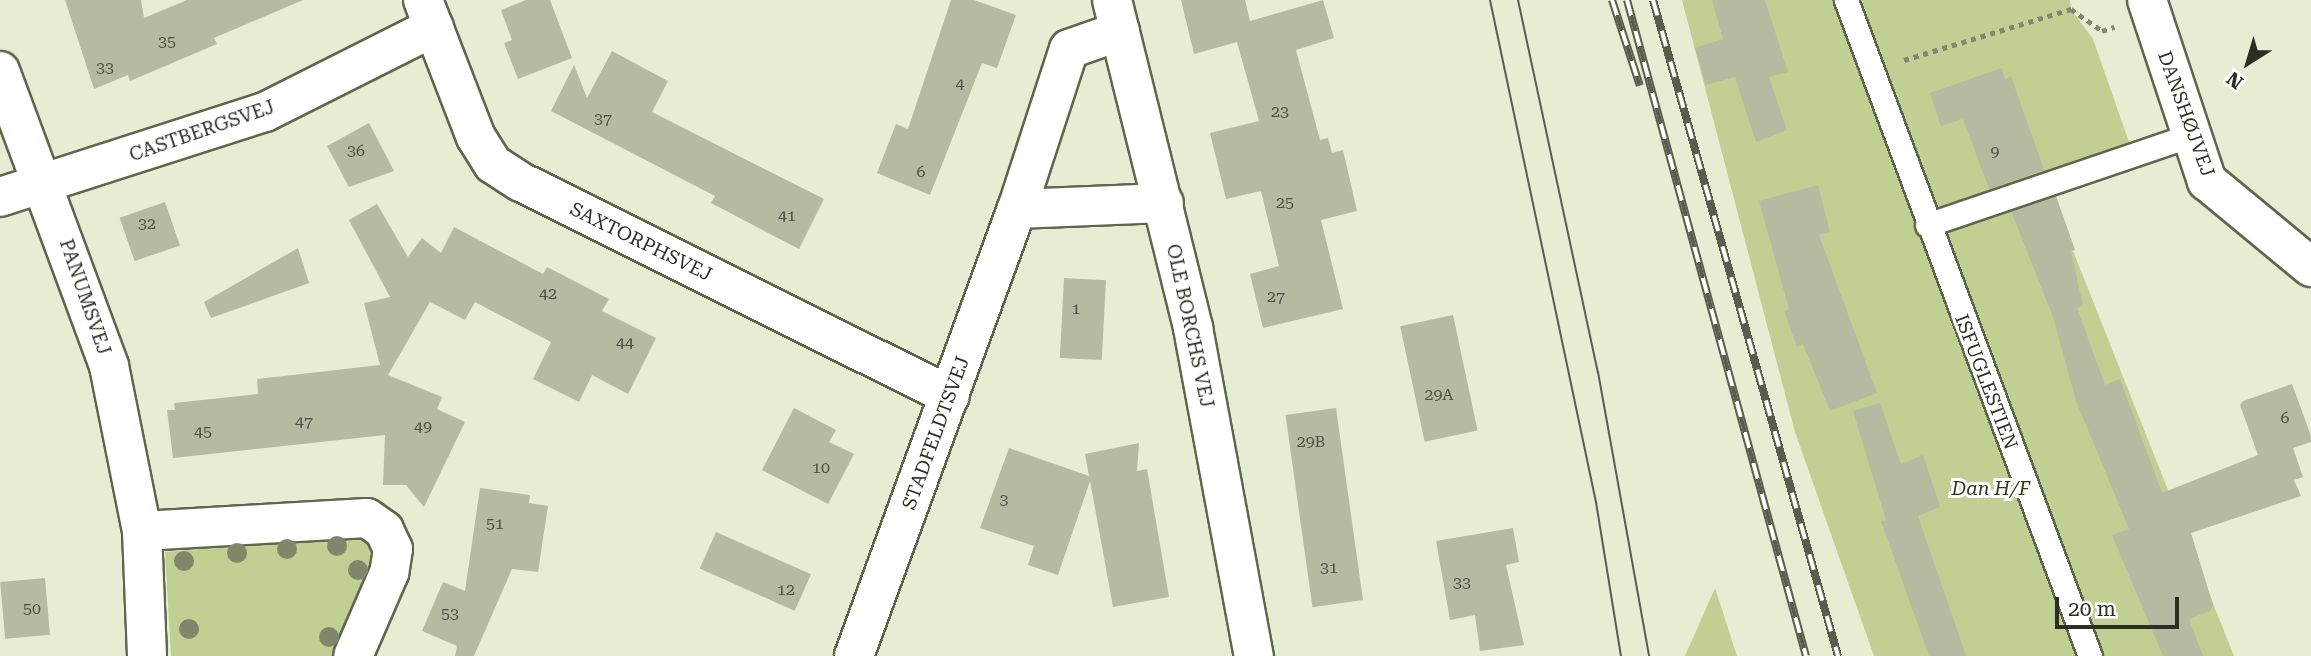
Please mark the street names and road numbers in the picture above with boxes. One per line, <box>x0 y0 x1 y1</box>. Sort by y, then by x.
street label: DANSHØJVEJ <box>2153 48 2219 180</box>
street label: CASTBERGSVEJ <box>126 95 278 167</box>
street label: SAXTORPHSVEJ <box>566 198 716 286</box>
street label: PANUMSVEJ <box>54 236 116 358</box>
street label: OLE BORCHS VEJ <box>1161 242 1219 410</box>
street label: ISFUGLESTIEN <box>1950 311 2022 453</box>
street label: STADFELDTSVEJ <box>898 353 974 513</box>

